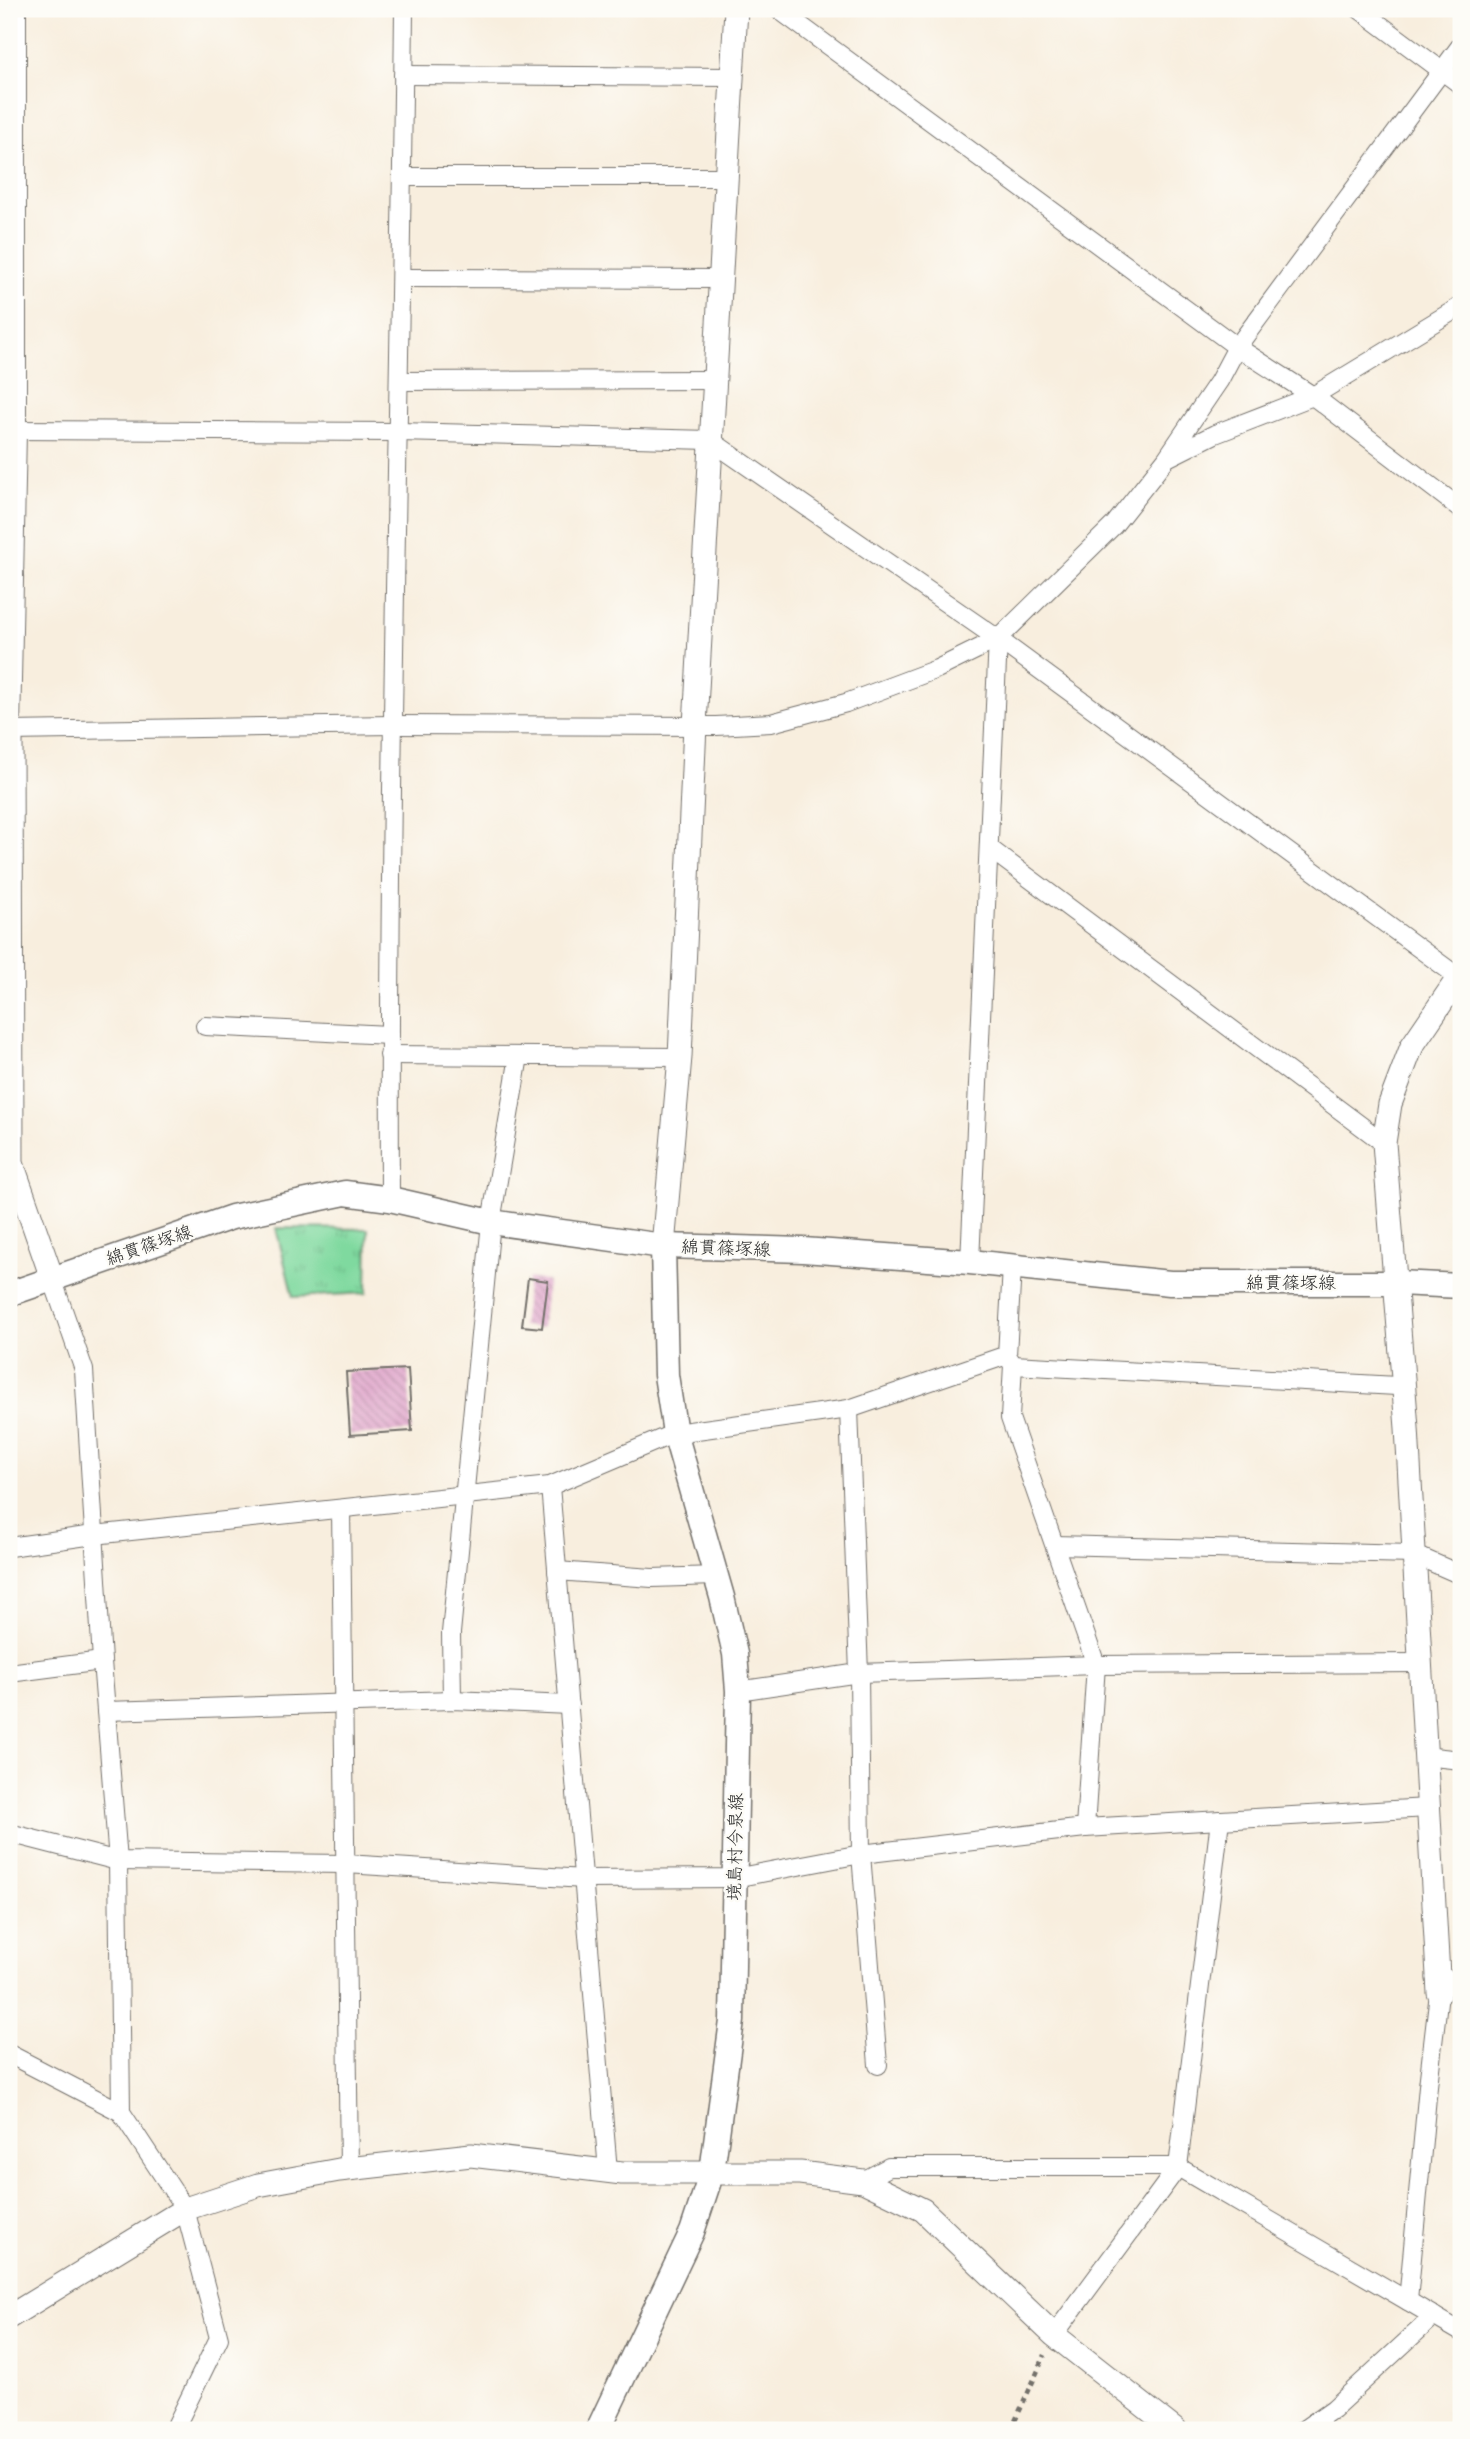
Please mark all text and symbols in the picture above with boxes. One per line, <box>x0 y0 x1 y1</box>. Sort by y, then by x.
street label: 綿貫篠塚線 <box>103 1219 195 1271</box>
street label: 綿貫篠塚線 <box>681 1234 771 1262</box>
street label: 綿貫篠塚線 <box>1246 1271 1336 1295</box>
street label: 境島村今泉線 <box>722 1793 748 1901</box>

